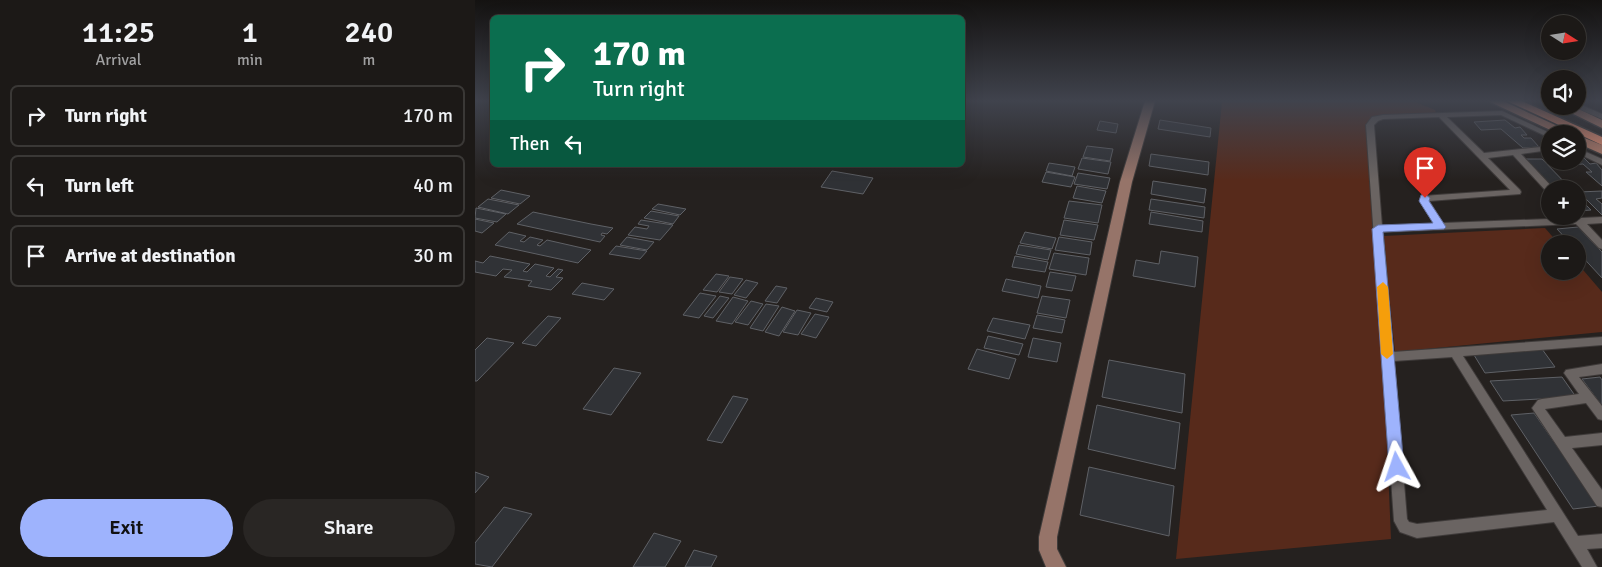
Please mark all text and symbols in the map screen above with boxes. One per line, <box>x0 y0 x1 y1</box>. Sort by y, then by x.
text: 11:25 <box>82 14 155 51</box>
text: 1 <box>242 14 258 51</box>
text: 240 <box>345 14 393 51</box>
north arrow <box>1541 15 1586 60</box>
map controls <box>1541 15 1586 280</box>
text: 170 m <box>593 32 686 75</box>
icon: right <box>510 35 575 100</box>
text: Arrival <box>95 50 141 70</box>
text: min <box>237 50 263 70</box>
text: m <box>362 50 375 70</box>
button: sound <box>1541 70 1586 115</box>
text: Turn right <box>593 75 685 102</box>
icon: right <box>22 102 50 130</box>
text: Turn right <box>65 104 147 128</box>
text: 170 m <box>403 104 453 128</box>
button: layers <box>1541 125 1586 170</box>
icon: left <box>560 130 588 158</box>
text: Then <box>510 132 550 156</box>
pin <box>1404 147 1446 198</box>
icon: arrive <box>1411 154 1439 182</box>
icon: left <box>22 172 50 200</box>
text: Turn left <box>65 174 134 198</box>
text: 40 m <box>413 174 453 198</box>
button: + <box>1541 180 1586 225</box>
button: − <box>1541 235 1586 280</box>
icon: arrive <box>22 242 50 270</box>
text: Arrive at destination <box>65 244 236 268</box>
text: 30 m <box>413 244 453 268</box>
position arrow <box>1370 440 1422 492</box>
button: Exit <box>20 499 233 557</box>
button: Share <box>243 499 455 557</box>

